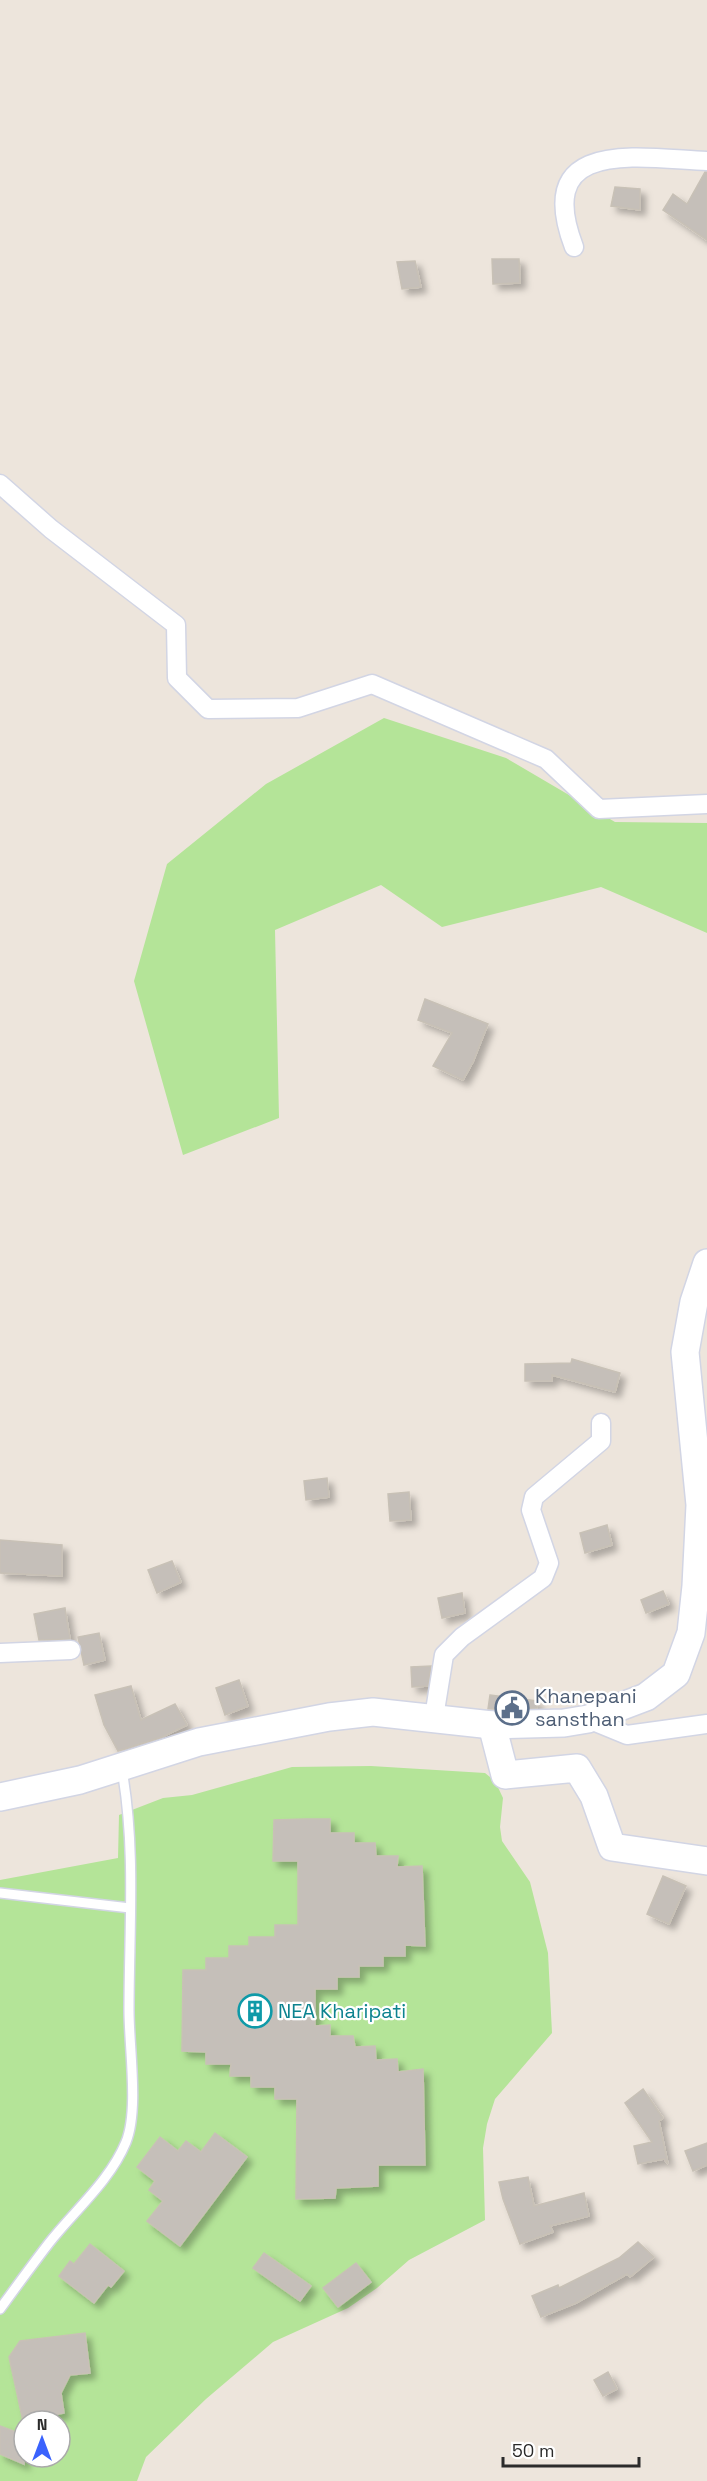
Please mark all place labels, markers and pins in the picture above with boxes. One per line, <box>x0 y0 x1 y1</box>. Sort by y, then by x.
place label: Khanepani sansthan <box>535 1683 637 1732</box>
public building icon: Khanepani sansthan <box>494 1690 530 1726</box>
building icon: NEA Kharipati <box>237 1993 273 2029</box>
place label: NEA Kharipati <box>278 1998 406 2024</box>

